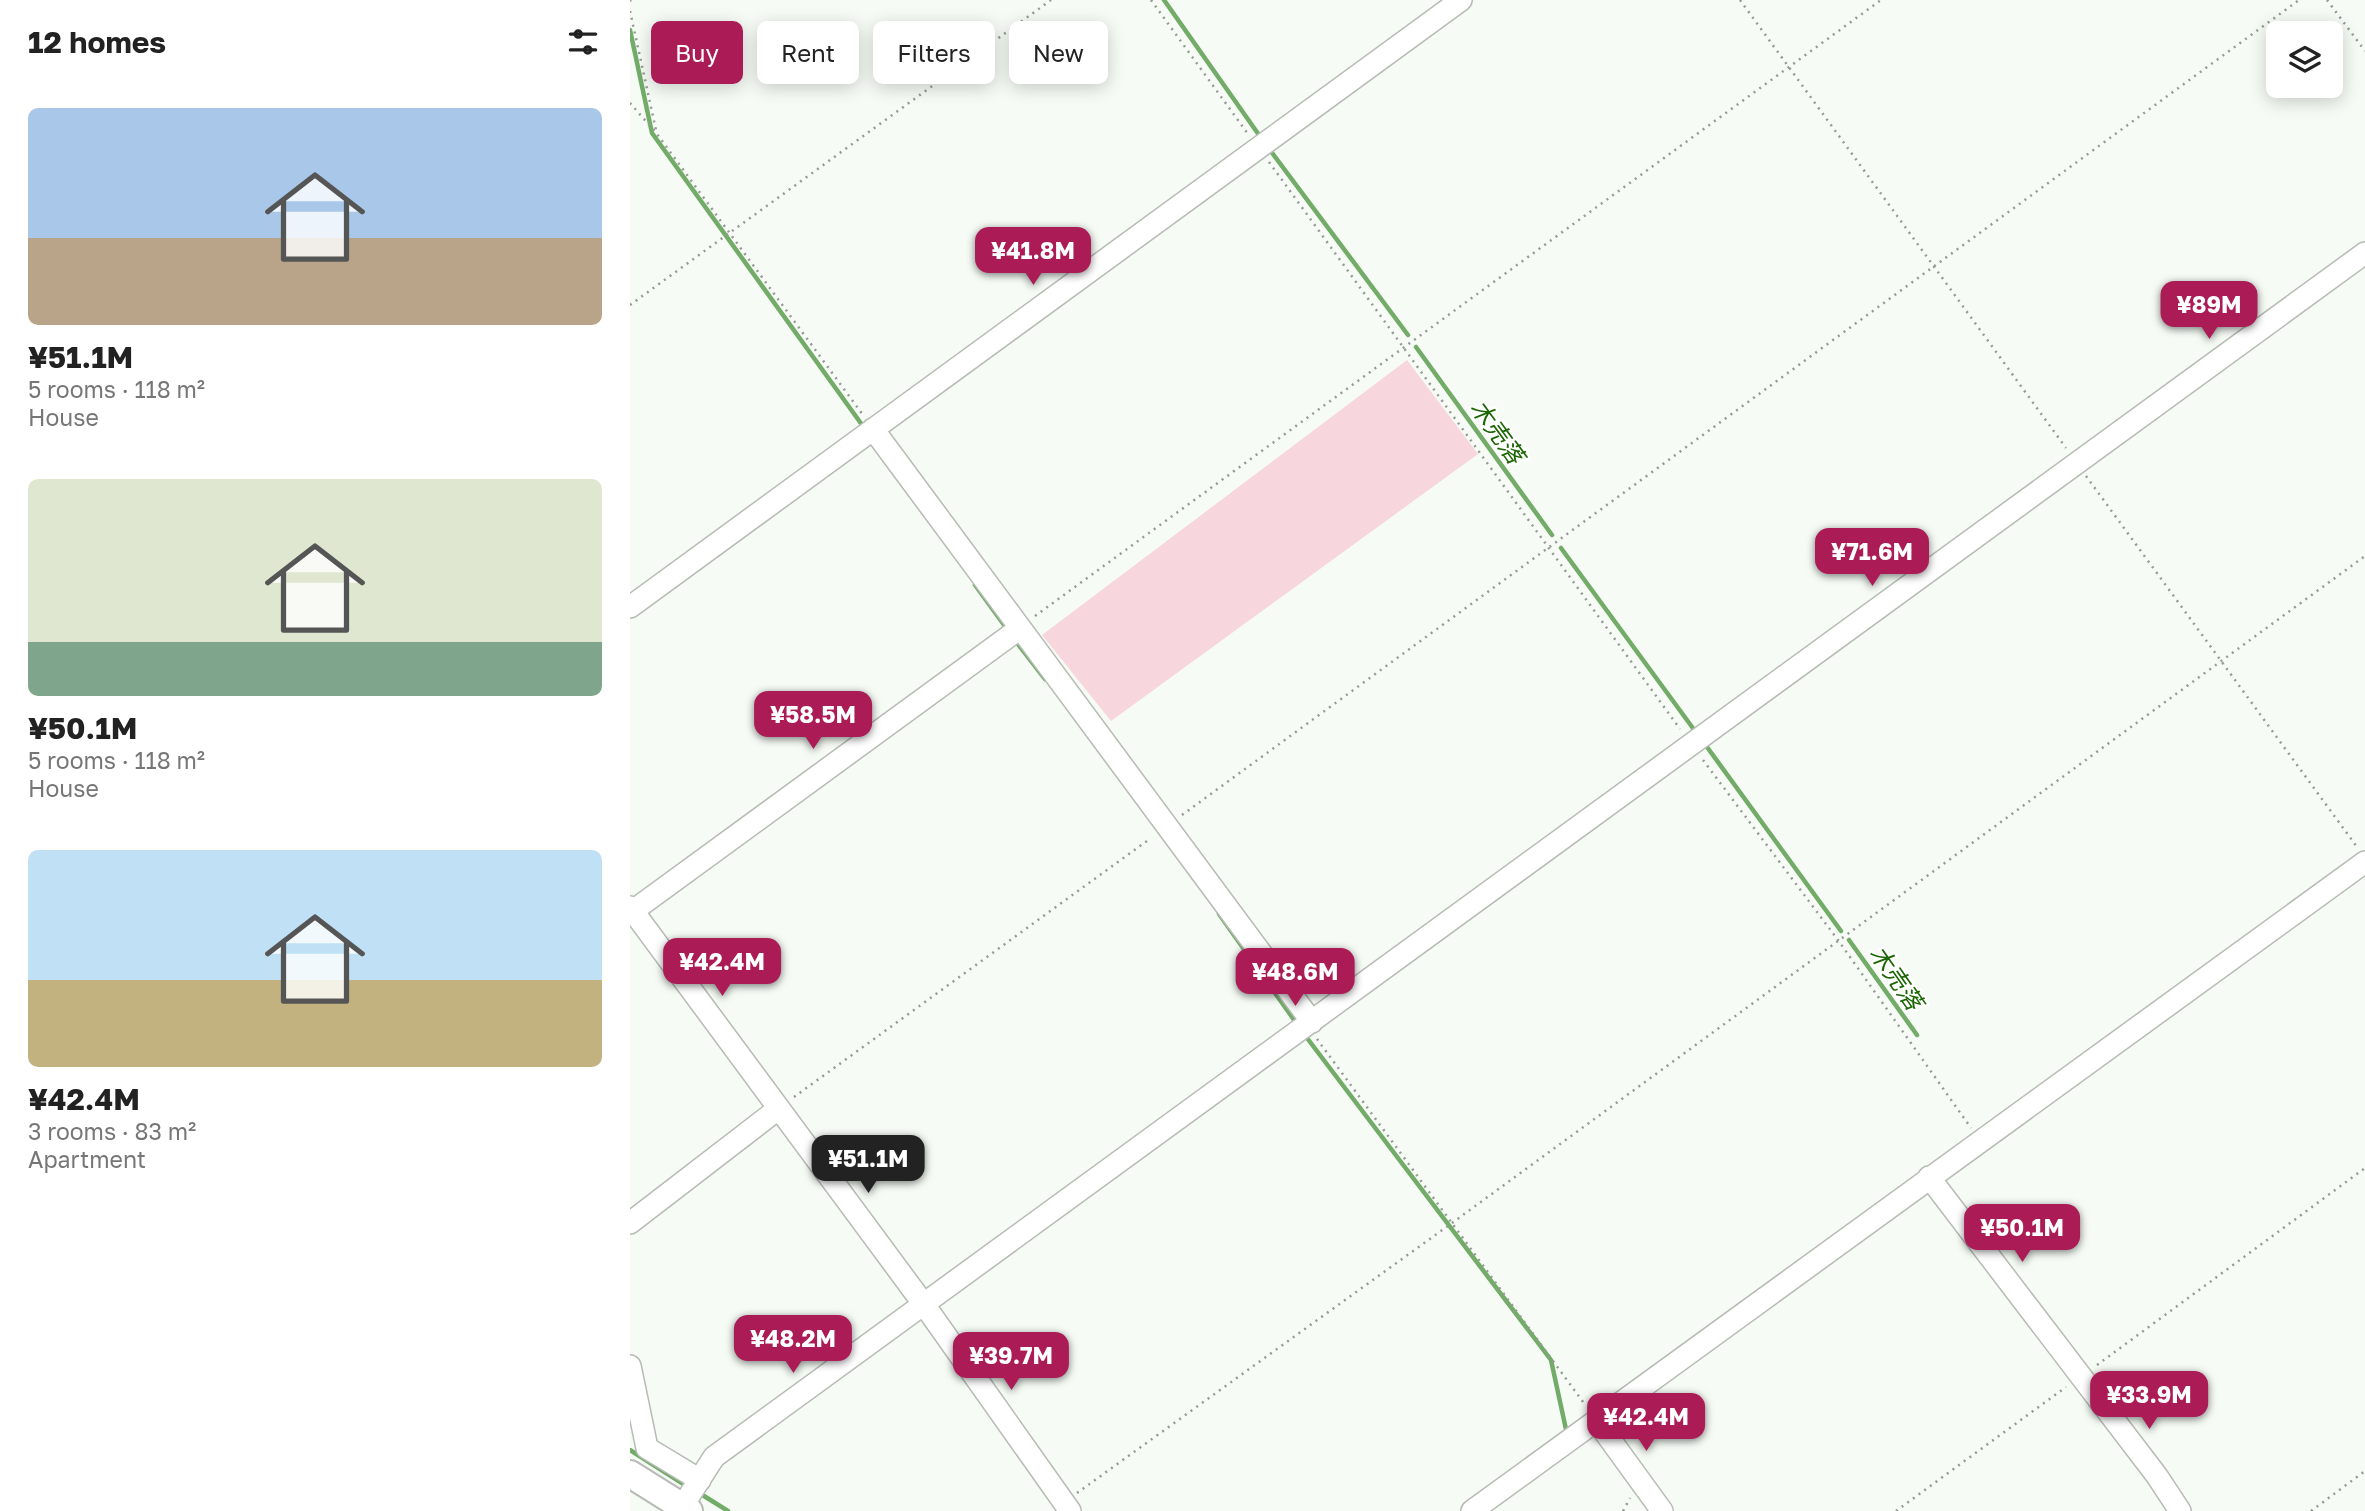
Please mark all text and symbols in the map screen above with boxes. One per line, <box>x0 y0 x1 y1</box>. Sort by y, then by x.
chip: Buy <box>651 21 743 84</box>
chip: Rent <box>757 21 859 84</box>
chip: Filters <box>873 21 995 84</box>
chip: New <box>1009 21 1108 84</box>
map controls <box>2266 21 2343 98</box>
button: layers <box>2266 21 2343 98</box>
icon: filters <box>564 23 602 61</box>
text: 12 homes <box>28 24 166 60</box>
icon: home <box>252 154 378 280</box>
pin: ¥41.8M <box>976 228 1090 287</box>
text: ¥41.8M <box>991 236 1075 264</box>
pin: ¥89M <box>2168 282 2250 341</box>
text: ¥89M <box>2177 290 2241 318</box>
text: ¥51.1M <box>28 339 133 375</box>
text: 5 rooms · 118 m² <box>28 375 205 403</box>
water label: 木売落 <box>1465 393 1533 472</box>
text: House <box>28 403 99 431</box>
icon: home <box>252 525 378 651</box>
pin: ¥71.6M <box>1815 528 1929 588</box>
text: ¥71.6M <box>1831 537 1913 565</box>
pin: ¥58.5M <box>756 692 870 751</box>
text: ¥58.5M <box>770 700 856 728</box>
text: ¥50.1M <box>28 710 137 746</box>
text: 5 rooms · 118 m² <box>28 746 205 774</box>
text: House <box>28 774 99 802</box>
icon: home <box>252 896 378 1022</box>
pin: ¥42.4M <box>665 939 779 998</box>
water label: 木売落 <box>1864 939 1932 1018</box>
text: ¥42.4M <box>679 947 765 975</box>
pin: ¥48.6M <box>1238 948 1352 1008</box>
text: ¥48.6M <box>1252 957 1338 985</box>
text: ¥42.4M <box>28 1081 140 1117</box>
text: 3 rooms · 83 m² <box>28 1117 196 1145</box>
pin: ¥51.1M <box>811 1136 925 1195</box>
text: ¥51.1M <box>828 1144 908 1172</box>
text: Apartment <box>28 1145 146 1173</box>
pin: ¥50.1M <box>1965 1204 2079 1264</box>
text: ¥50.1M <box>1980 1213 2064 1241</box>
pin: ¥48.2M <box>736 1316 850 1375</box>
text: ¥48.2M <box>750 1324 836 1352</box>
pin: ¥39.7M <box>954 1332 1068 1392</box>
text: ¥39.7M <box>969 1341 1053 1369</box>
pin: ¥33.9M <box>2092 1372 2206 1431</box>
text: ¥33.9M <box>2106 1380 2192 1408</box>
pin: ¥42.4M <box>1589 1394 1703 1453</box>
text: ¥42.4M <box>1603 1402 1689 1430</box>

